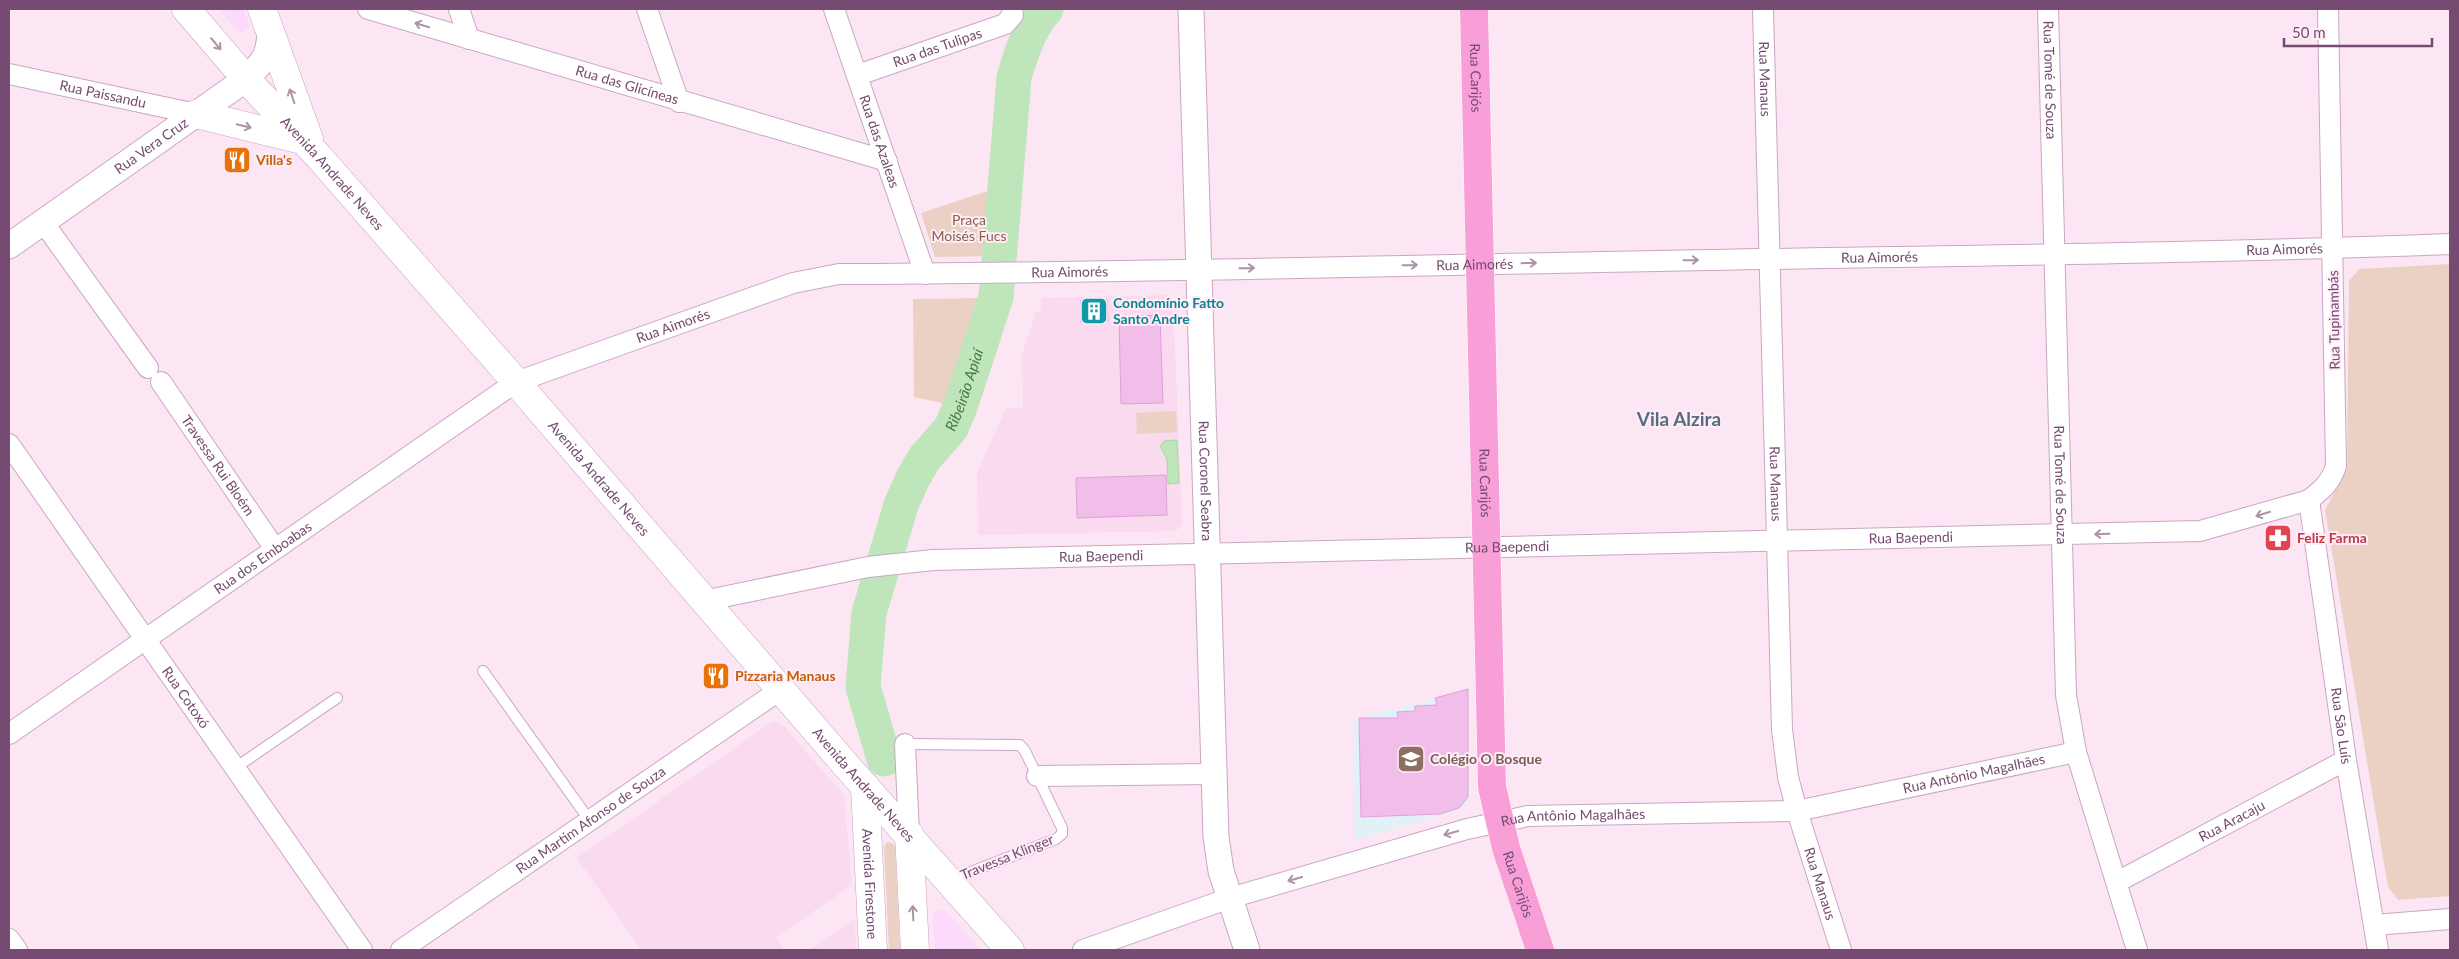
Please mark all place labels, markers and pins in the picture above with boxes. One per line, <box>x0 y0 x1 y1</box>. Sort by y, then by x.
restaurant icon: Villa's <box>222 145 252 175</box>
place label: Villa's <box>255 151 292 168</box>
place label: Condomínio Fatto Santo Andre <box>1113 294 1224 327</box>
building icon: Condomínio Fatto Santo Andre <box>1079 296 1109 326</box>
pharmacy icon: Feliz Farma <box>2263 523 2293 553</box>
place label: Feliz Farma <box>2297 529 2367 546</box>
restaurant icon: Pizzaria Manaus <box>701 661 731 691</box>
place label: Pizzaria Manaus <box>735 667 836 684</box>
school or university icon: Colégio O Bosque <box>1396 744 1426 774</box>
place label: Colégio O Bosque <box>1430 750 1542 767</box>

